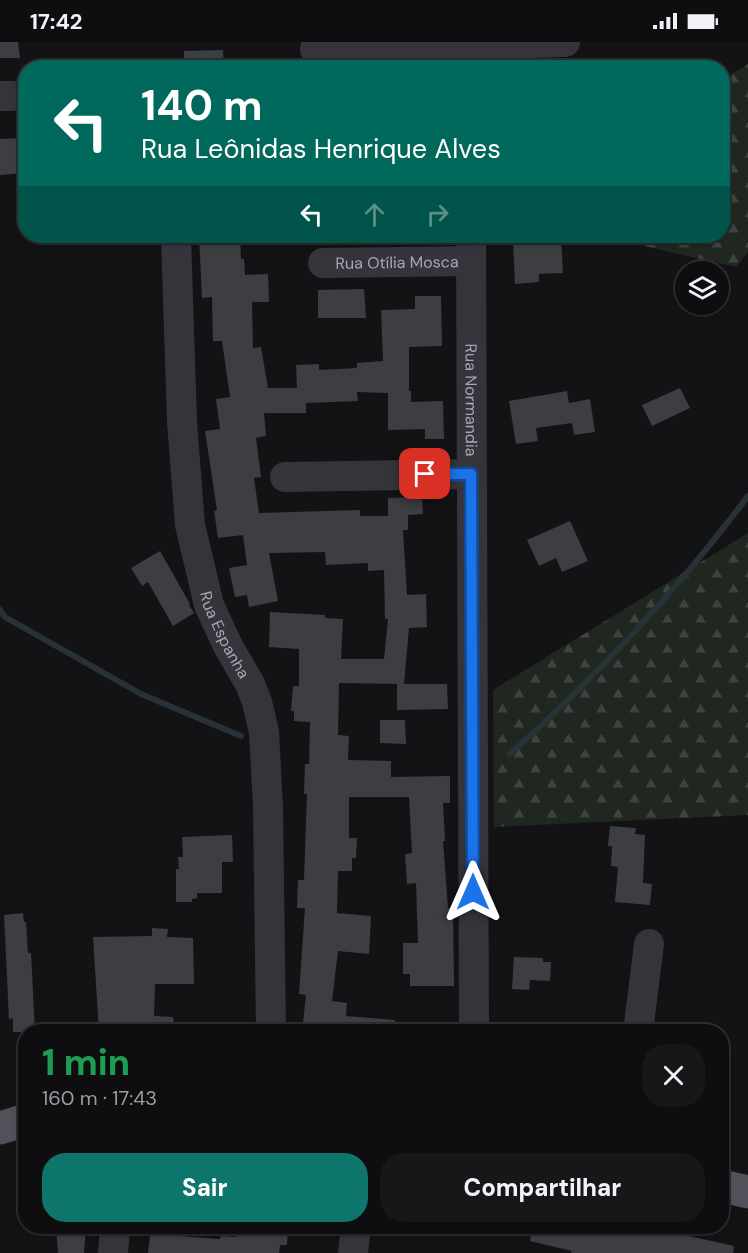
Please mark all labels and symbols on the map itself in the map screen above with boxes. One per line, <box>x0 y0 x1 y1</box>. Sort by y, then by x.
street label: Rua Otília Mosca <box>335 251 459 274</box>
street label: Rua Normandia <box>460 343 482 457</box>
pin <box>399 448 450 499</box>
street label: Rua Espanha <box>195 589 254 682</box>
position arrow <box>441 860 505 924</box>

